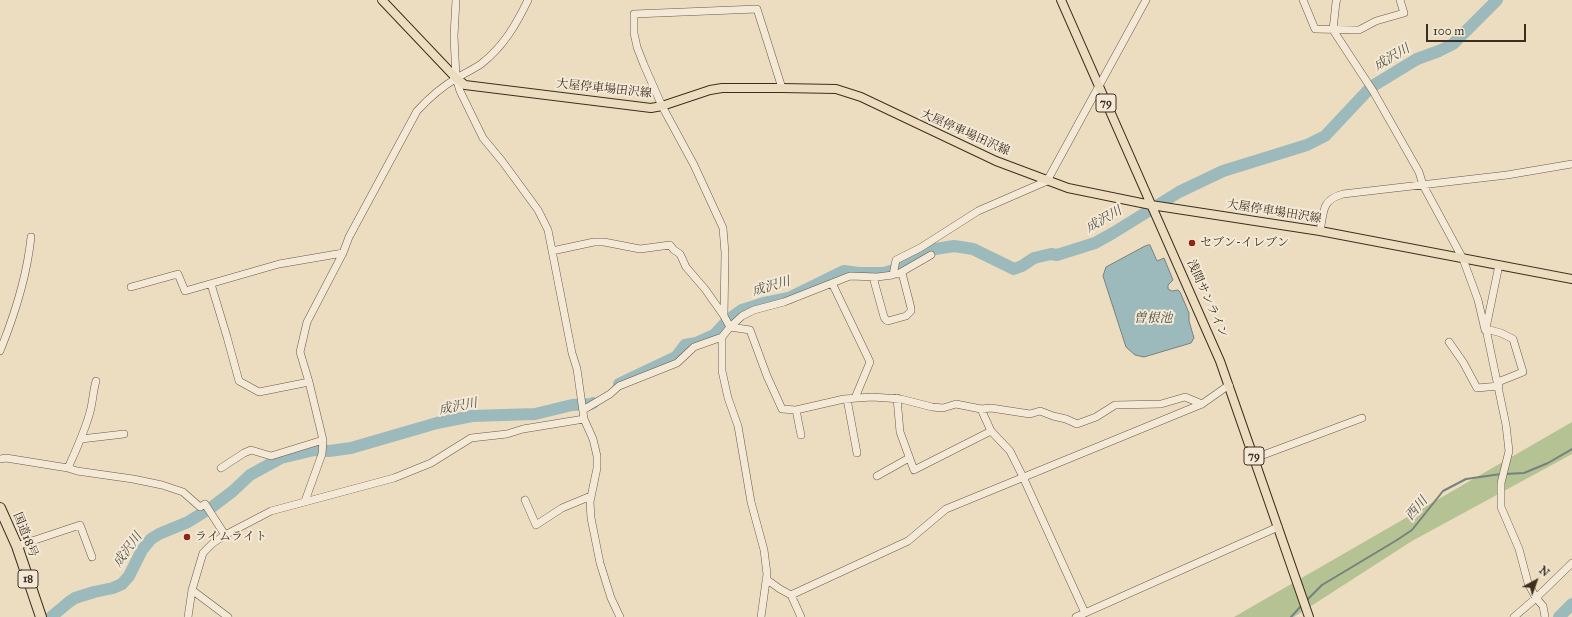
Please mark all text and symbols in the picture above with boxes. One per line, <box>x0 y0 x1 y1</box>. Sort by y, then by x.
scale bar <box>1428 16 1528 42</box>
text: 100 m <box>1433 24 1464 38</box>
water label: 成沢川 <box>1371 41 1413 75</box>
street label: 大屋停車場田沢線 <box>556 77 652 101</box>
road number: 79 <box>1096 94 1116 112</box>
street label: 大屋停車場田沢線 <box>918 107 1012 159</box>
street label: 大屋停車場田沢線 <box>1225 197 1323 227</box>
water label: 成沢川 <box>1083 203 1125 237</box>
place label: セブン-イレブン <box>1200 236 1289 250</box>
marker: セブン-イレブン <box>1187 238 1197 248</box>
street label: 浅間サンライン <box>1183 258 1231 340</box>
water label: 成沢川 <box>750 274 792 300</box>
water label: 曽根池 <box>1134 311 1172 327</box>
water label: 成沢川 <box>437 396 479 418</box>
road number: 79 <box>1244 447 1264 465</box>
water label: 西川 <box>1403 494 1431 524</box>
street label: 国道18号 <box>9 510 41 560</box>
water label: 成沢川 <box>110 530 146 570</box>
place label: ライムライト <box>195 530 267 544</box>
marker: ライムライト <box>182 532 192 542</box>
north arrow <box>1516 561 1556 601</box>
text: N <box>1536 564 1552 580</box>
road number: 18 <box>18 570 38 588</box>

